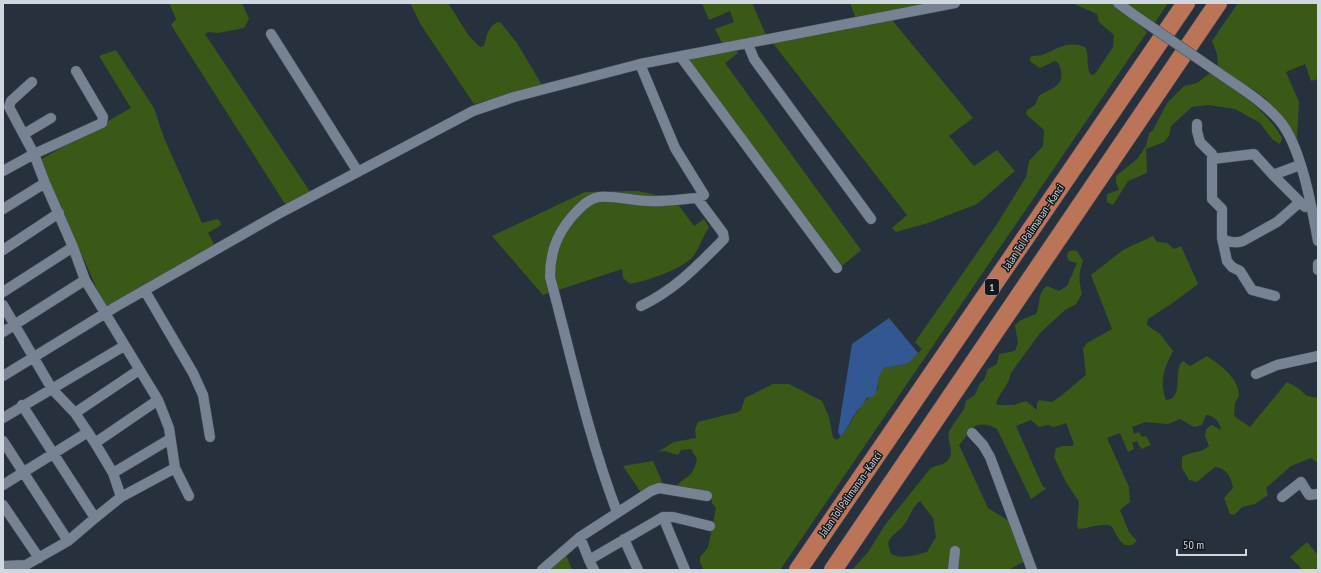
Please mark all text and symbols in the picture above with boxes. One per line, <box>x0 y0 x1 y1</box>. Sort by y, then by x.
street label: Jalan Tol Palimanan–Kanci <box>999 181 1067 273</box>
road number: 1 <box>985 279 999 295</box>
street label: Jalan Tol Palimanan–Kanci <box>815 449 885 540</box>
scale bar <box>1177 531 1246 557</box>
text: 50 m <box>1183 537 1204 552</box>

